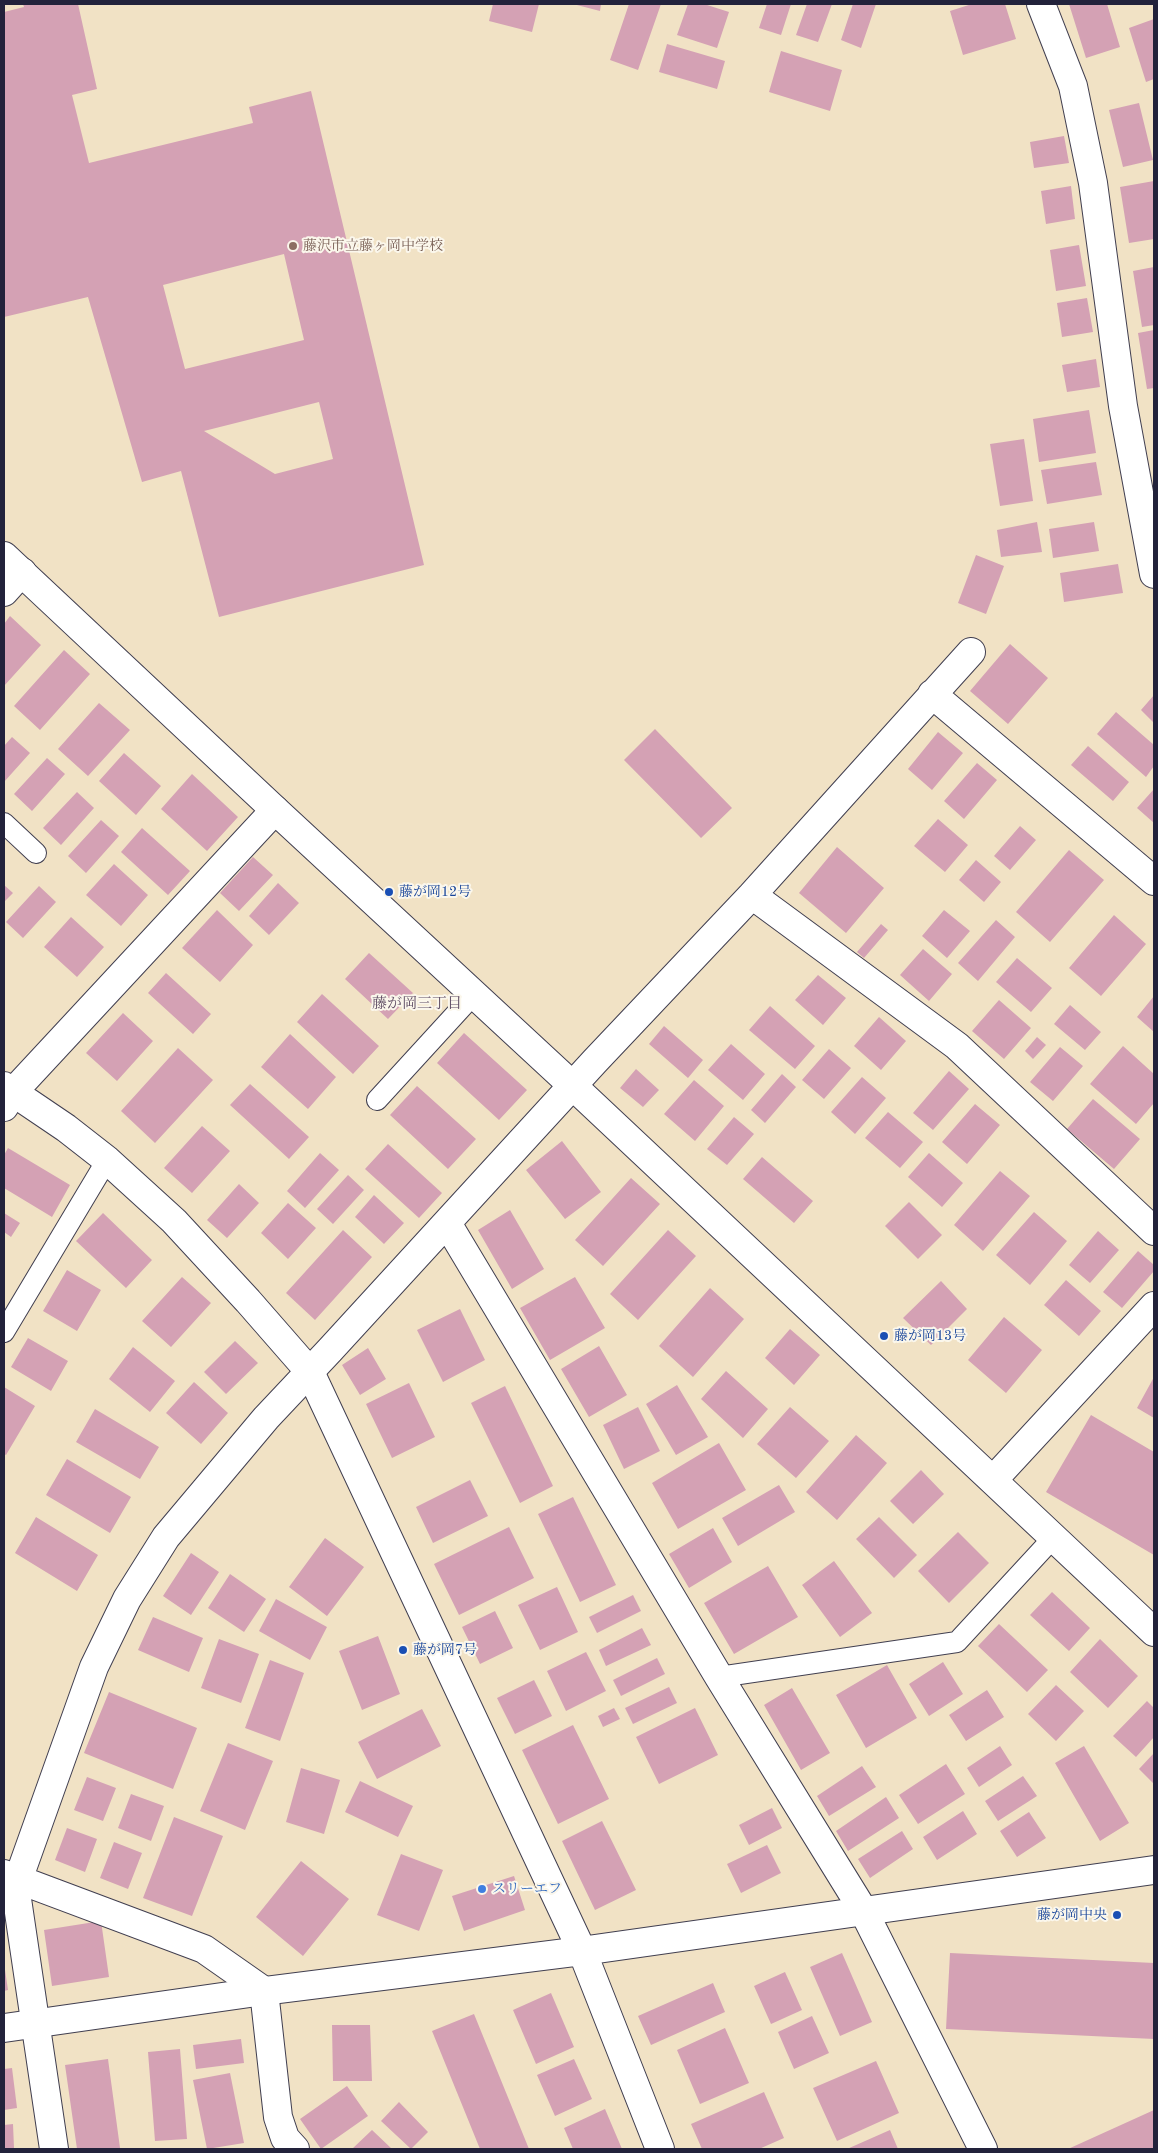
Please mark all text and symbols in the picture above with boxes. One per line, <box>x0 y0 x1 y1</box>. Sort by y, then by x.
place label: 藤沢市立藤ヶ岡中学校 <box>303 238 443 254</box>
marker: 藤沢市立藤ヶ岡中学校 <box>287 240 299 252</box>
place label: 藤が岡12号 <box>399 884 471 900</box>
marker: 藤が岡12号 <box>383 886 395 898</box>
district label: 藤が岡三丁目 <box>372 995 462 1013</box>
place label: 藤が岡13号 <box>894 1328 966 1344</box>
marker: 藤が岡13号 <box>878 1330 890 1342</box>
place label: 藤が岡7号 <box>413 1642 477 1658</box>
marker: 藤が岡7号 <box>397 1644 409 1656</box>
place label: スリーエフ <box>492 1881 562 1897</box>
marker: スリーエフ <box>476 1883 488 1895</box>
place label: 藤が岡中央 <box>1037 1907 1107 1923</box>
marker: 藤が岡中央 <box>1111 1909 1123 1921</box>

